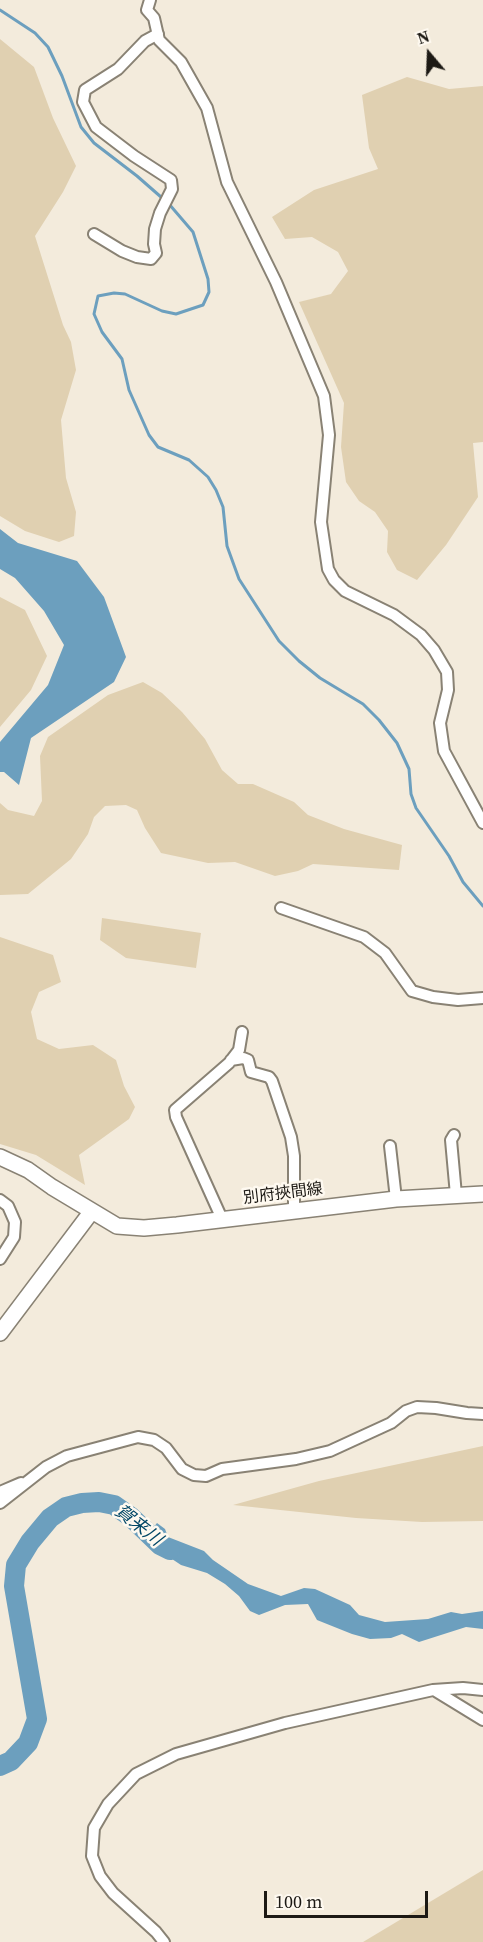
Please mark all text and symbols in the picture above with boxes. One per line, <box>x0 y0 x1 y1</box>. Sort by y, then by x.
north arrow <box>399 24 459 84</box>
text: N <box>414 25 432 49</box>
street label: 別府挾間線 <box>242 1180 324 1208</box>
water label: 賀来川 <box>110 1501 166 1551</box>
scale bar <box>267 1879 430 1917</box>
text: 100 m <box>275 1889 322 1914</box>

